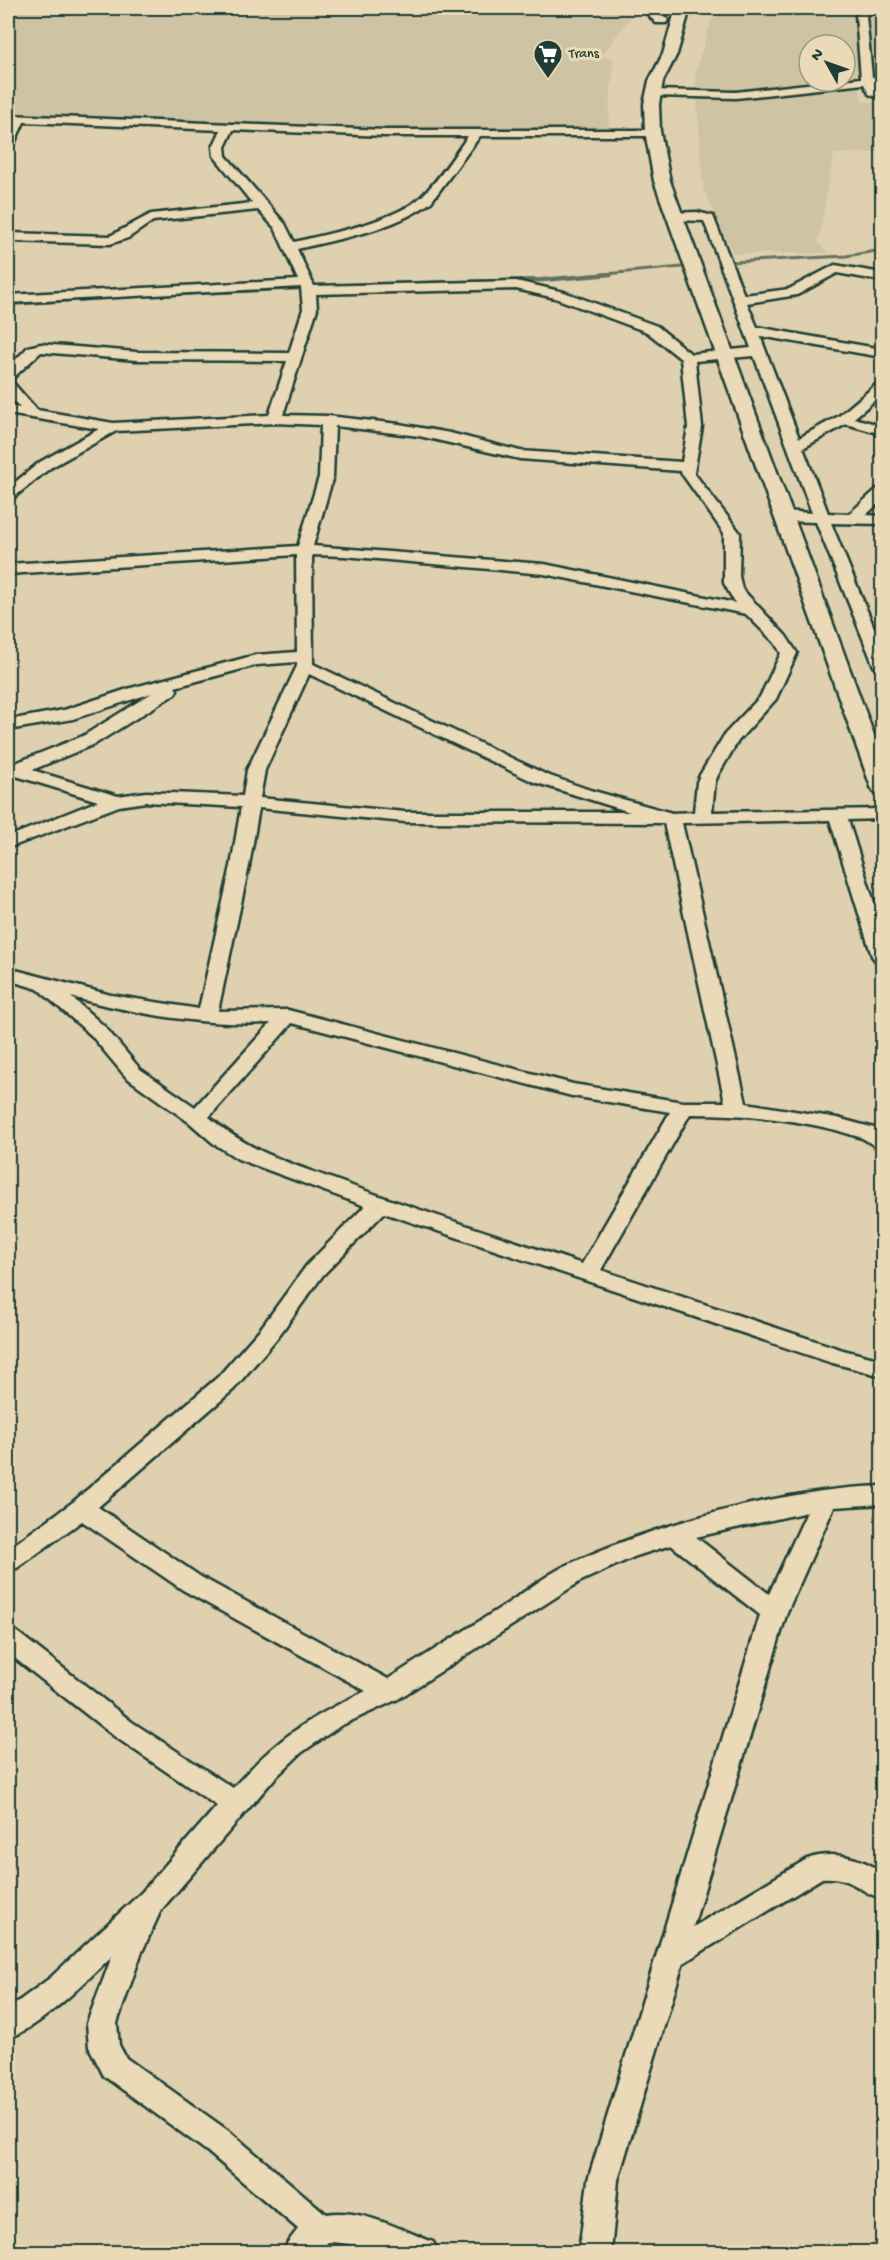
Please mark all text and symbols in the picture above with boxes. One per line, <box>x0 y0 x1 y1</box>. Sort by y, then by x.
north arrow <box>797 33 857 93</box>
supermarket icon: Trans <box>532 38 564 80</box>
text: N <box>808 45 829 66</box>
place label: Trans <box>568 46 600 63</box>

